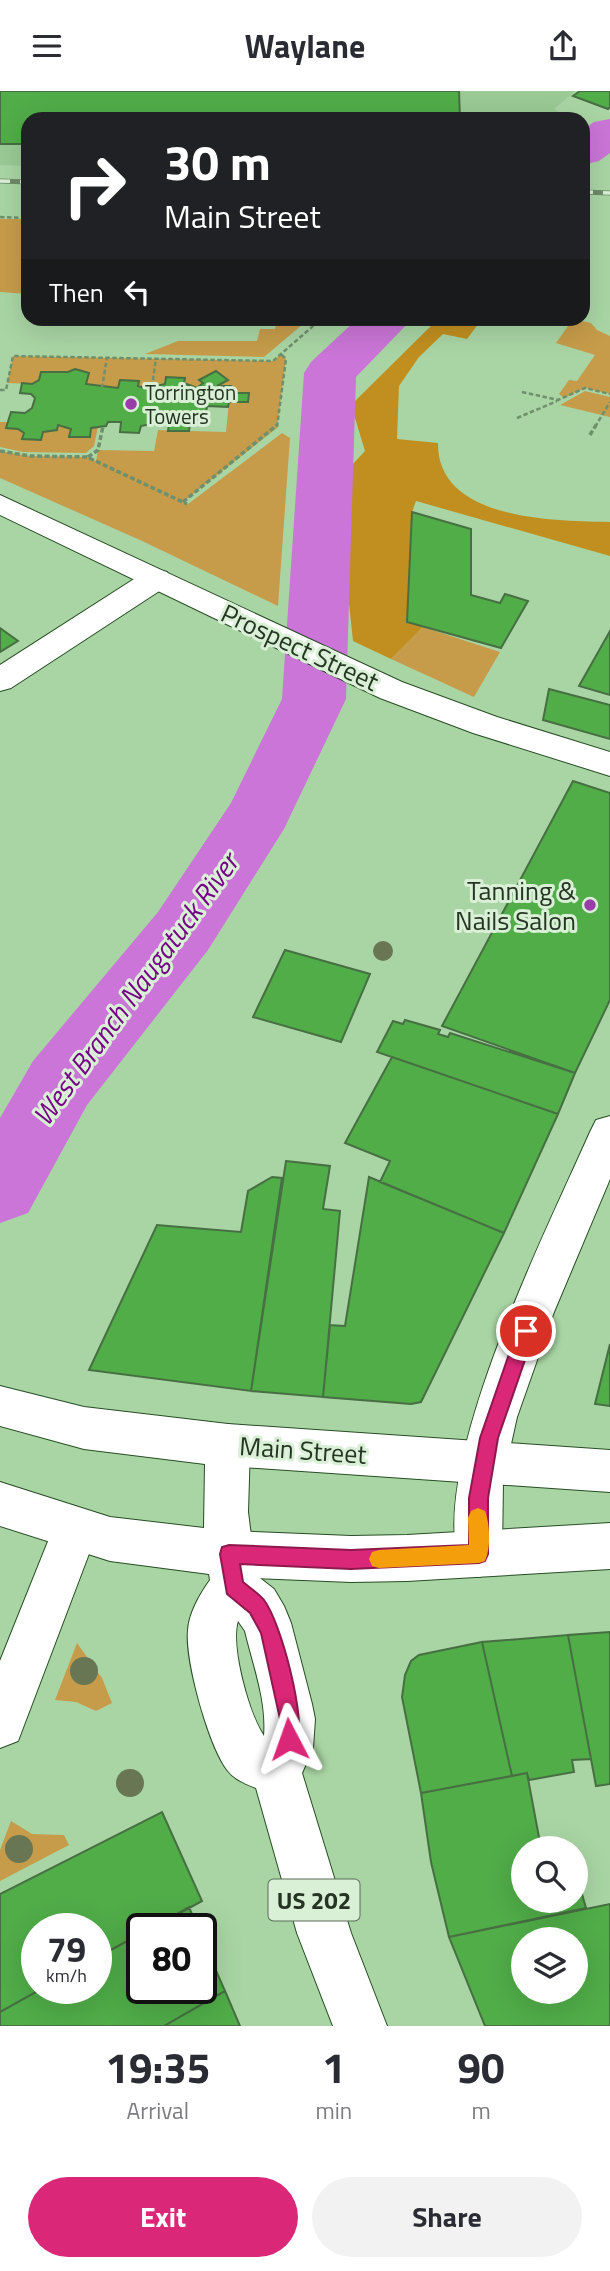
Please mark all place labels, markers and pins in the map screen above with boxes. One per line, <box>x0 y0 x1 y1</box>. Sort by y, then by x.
place label: Torrington Towers <box>145 376 236 432</box>
marker: Torrington Towers <box>123 396 139 412</box>
place label: Tanning & Nails Salon <box>455 871 576 940</box>
marker: Tanning & Nails Salon <box>582 897 598 913</box>
pin <box>496 1301 556 1361</box>

